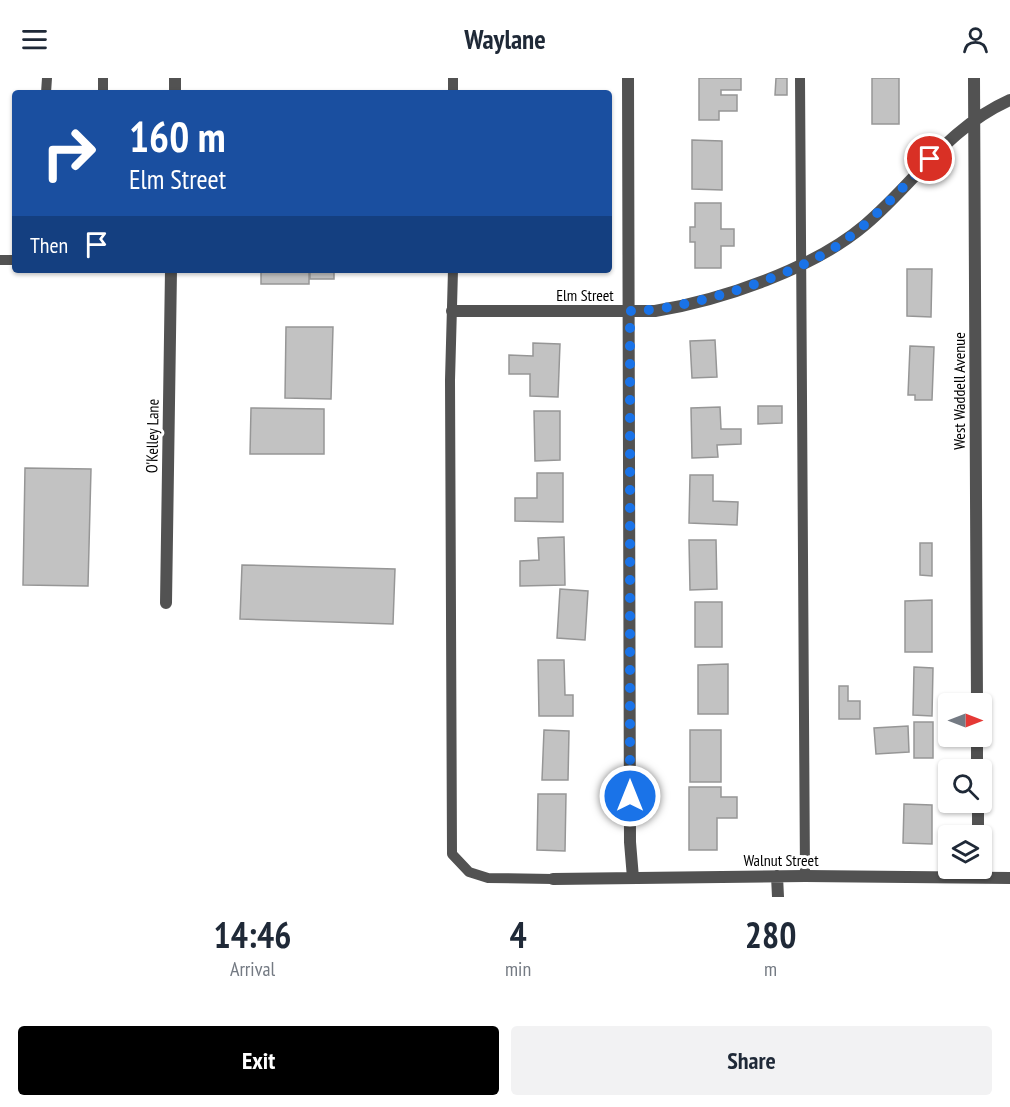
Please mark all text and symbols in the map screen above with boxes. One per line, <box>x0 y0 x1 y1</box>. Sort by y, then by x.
text: Waylane <box>464 22 546 56</box>
icon: menu <box>18 23 51 56</box>
icon: person <box>959 23 992 56</box>
text: 160 m <box>129 109 226 164</box>
icon: right <box>30 114 108 192</box>
pin <box>904 133 955 184</box>
icon: arrive <box>913 142 946 175</box>
text: Elm Street <box>129 162 226 196</box>
icon: arrive <box>80 228 113 261</box>
text: Then <box>30 231 68 259</box>
street label: Elm Street <box>556 285 614 305</box>
street label: West Waddell Avenue <box>949 332 969 450</box>
street label: O'Kelley Lane <box>141 399 163 473</box>
north arrow <box>938 693 992 747</box>
map controls <box>938 693 992 879</box>
button: search <box>938 759 992 813</box>
position arrow <box>598 764 662 828</box>
button: layers <box>938 825 992 879</box>
street label: Walnut Street <box>743 850 819 870</box>
text: 14:46 <box>214 911 291 958</box>
text: 4 <box>509 911 527 958</box>
text: 280 <box>745 911 796 958</box>
text: Arrival <box>230 956 275 982</box>
text: min <box>505 956 531 982</box>
text: m <box>764 956 777 982</box>
button: Exit <box>18 1026 499 1095</box>
button: Share <box>511 1026 992 1095</box>

